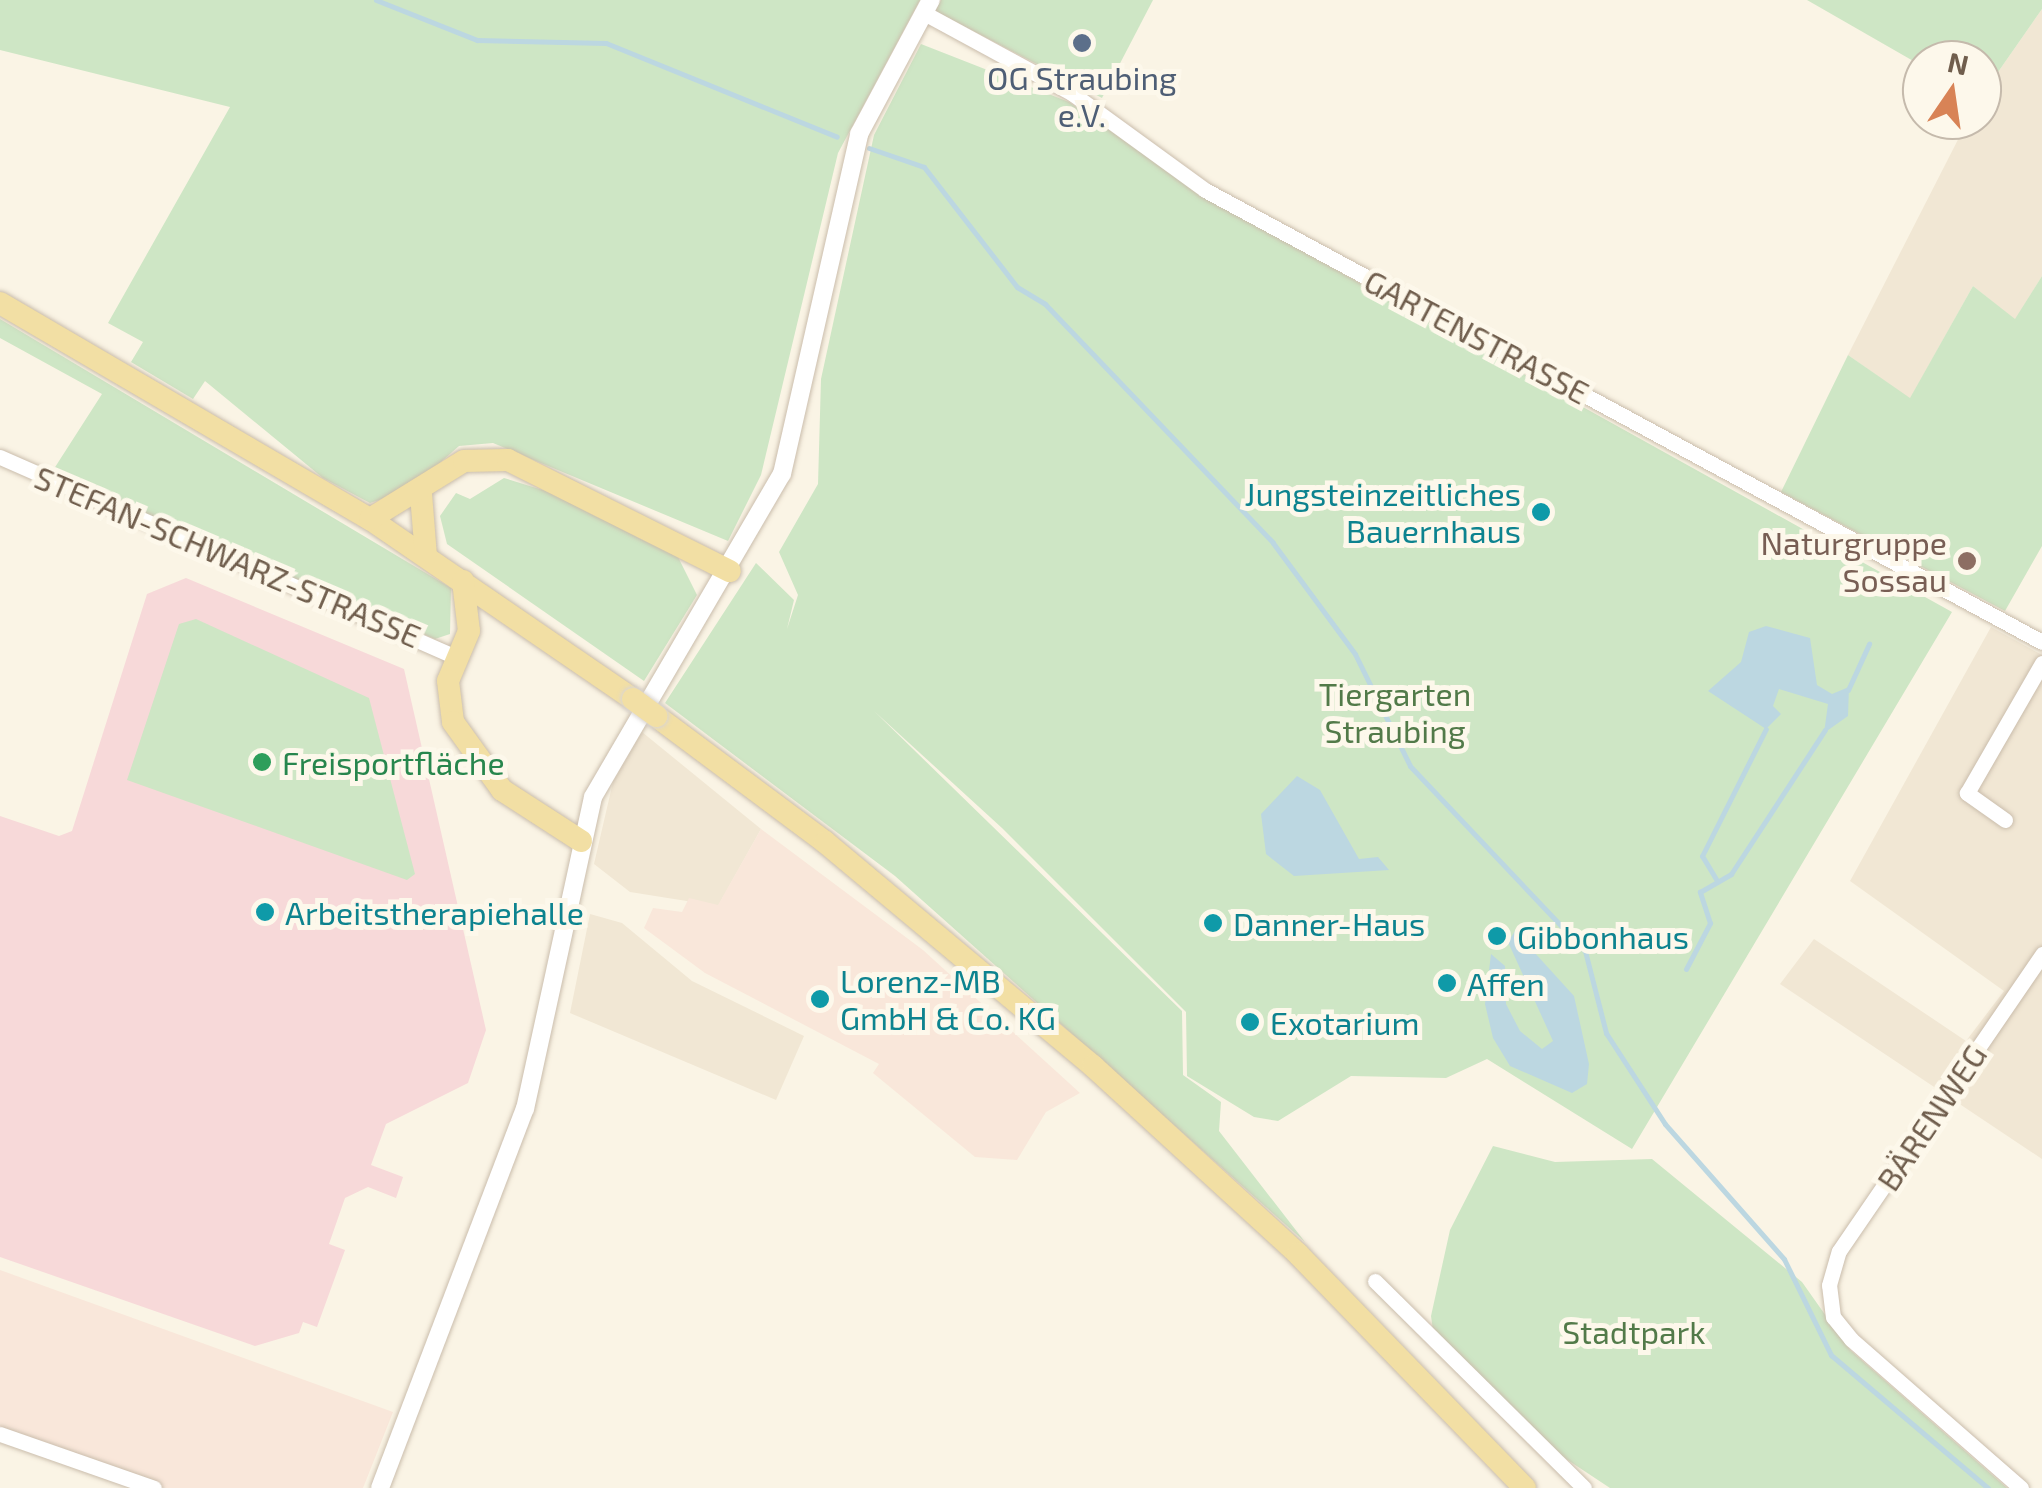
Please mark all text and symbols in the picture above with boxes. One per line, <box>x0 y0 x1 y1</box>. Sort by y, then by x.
marker: OG Straubing e.V. <box>1071 32 1093 54</box>
north arrow <box>1902 40 2002 140</box>
text: N <box>1945 44 1972 82</box>
place label: OG Straubing e.V. <box>987 59 1177 134</box>
street label: GARTENSTRASSE <box>1358 261 1596 411</box>
street label: STEFAN-SCHWARZ-STRASSE <box>29 457 427 655</box>
place label: Jungsteinzeitliches Bauernhaus <box>1245 475 1521 550</box>
marker: Jungsteinzeitliches Bauernhaus <box>1530 501 1552 523</box>
place label: Naturgruppe Sossau <box>1761 524 1947 599</box>
marker: Naturgruppe Sossau <box>1956 550 1978 572</box>
park label: Tiergarten Straubing <box>1319 675 1471 750</box>
place label: Freisportfläche <box>282 743 505 781</box>
marker: Freisportfläche <box>251 751 273 773</box>
place label: Arbeitstherapiehalle <box>285 893 584 931</box>
marker: Arbeitstherapiehalle <box>254 901 276 923</box>
place label: Danner-Haus <box>1233 904 1425 942</box>
marker: Danner-Haus <box>1202 912 1224 934</box>
place label: Gibbonhaus <box>1517 917 1689 955</box>
marker: Gibbonhaus <box>1486 925 1508 947</box>
place label: Lorenz-MB GmbH & Co. KG <box>840 962 1056 1037</box>
place label: Affen <box>1467 964 1545 1002</box>
marker: Affen <box>1436 972 1458 994</box>
marker: Lorenz-MB GmbH & Co. KG <box>809 988 831 1010</box>
place label: Exotarium <box>1270 1003 1419 1041</box>
marker: Exotarium <box>1239 1011 1261 1033</box>
street label: BÄRENWEG <box>1868 1037 1994 1197</box>
park label: Stadtpark <box>1562 1312 1706 1350</box>

